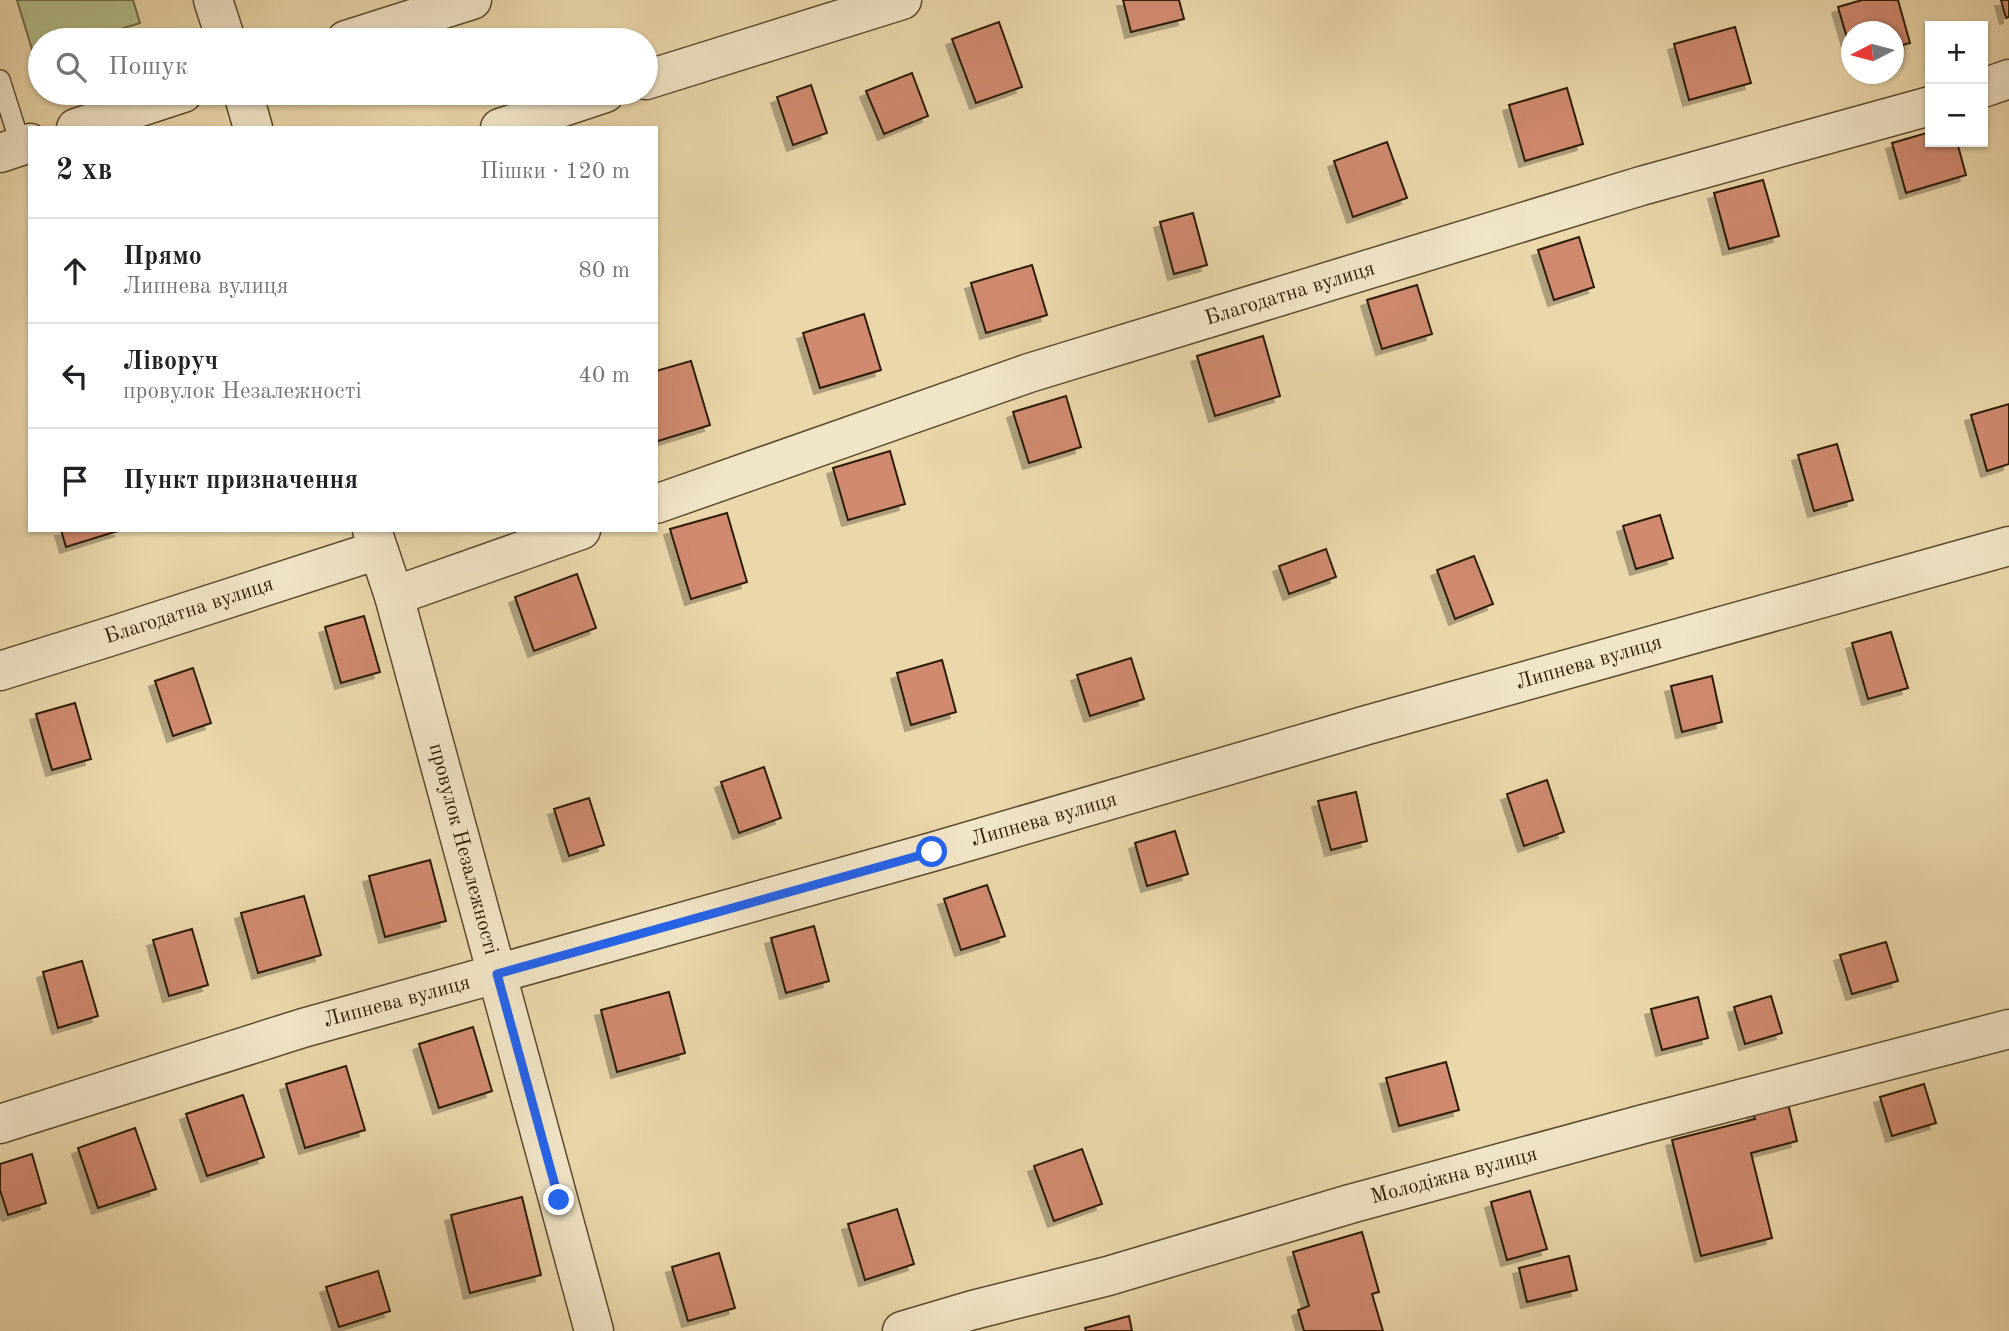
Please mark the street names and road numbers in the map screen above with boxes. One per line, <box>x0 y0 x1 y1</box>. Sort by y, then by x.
street label: Благодатна вулиця <box>1203 258 1377 330</box>
street label: Благодатна вулиця <box>102 574 276 648</box>
street label: Липнева вулиця <box>1514 632 1665 694</box>
street label: провулок Незалежності <box>425 741 501 957</box>
street label: Липнева вулиця <box>969 789 1120 851</box>
street label: Липнева вулиця <box>321 972 473 1032</box>
street label: Молодіжна вулиця <box>1368 1144 1540 1208</box>

